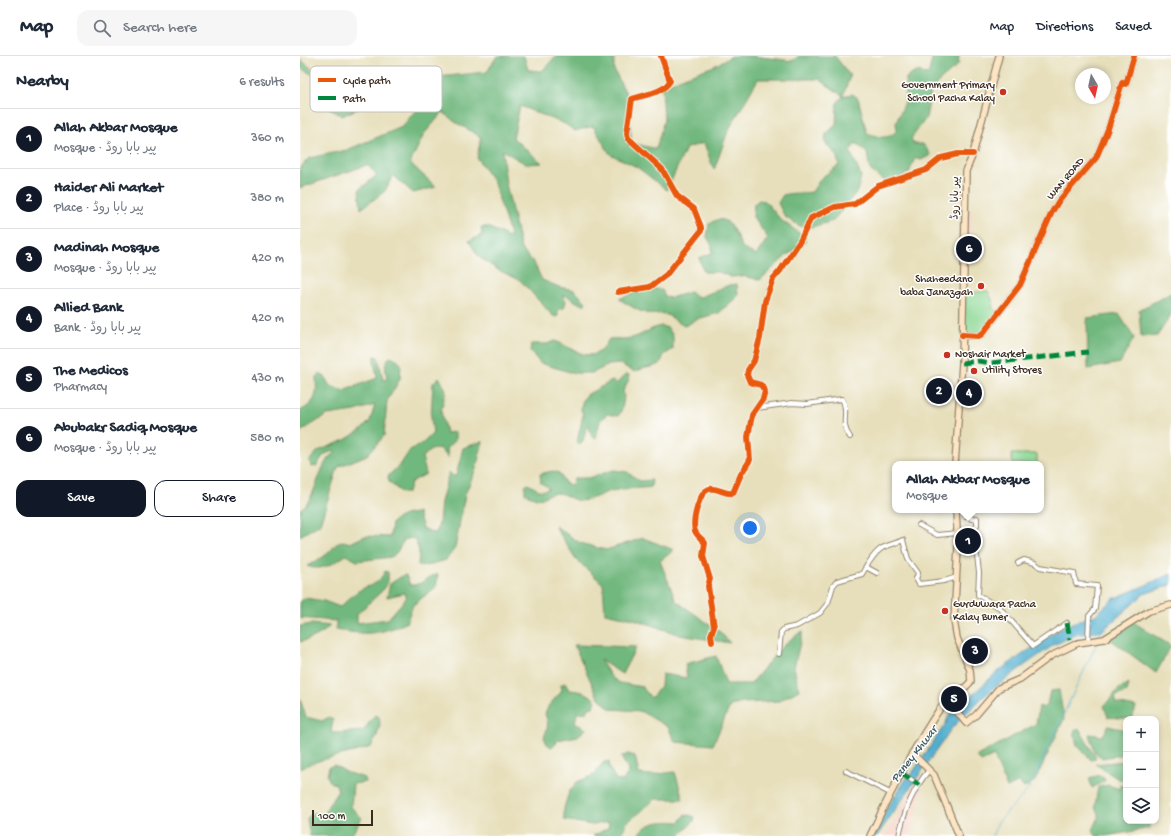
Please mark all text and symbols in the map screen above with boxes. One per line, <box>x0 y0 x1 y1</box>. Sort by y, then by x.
search box <box>77 10 357 46</box>
text: Map <box>20 16 53 39</box>
icon: search <box>91 17 113 39</box>
text: Search here <box>123 19 197 37</box>
text: Map <box>990 19 1014 36</box>
text: Directions <box>1036 19 1093 36</box>
text: Saved <box>1115 19 1151 36</box>
legend <box>310 66 442 112</box>
north arrow <box>1075 68 1111 104</box>
text: Nearby <box>16 72 69 92</box>
text: 6 results <box>239 75 284 90</box>
text: Cycle path <box>343 76 391 88</box>
place label: Government Primary School Pacha Kalay <box>901 80 996 105</box>
marker: Government Primary School Pacha Kalay <box>998 87 1008 97</box>
text: Path <box>342 94 366 106</box>
text: Allah Akbar Mosque <box>54 119 178 137</box>
text: 1 <box>26 131 32 146</box>
text: 360 m <box>251 131 284 146</box>
text: Mosque · پیر بابا روڈ <box>54 141 157 156</box>
street label: WAN ROAD <box>1045 155 1088 203</box>
street label: پیر بابا روڈ <box>949 176 962 220</box>
text: Haider Ali Market <box>54 179 163 197</box>
text: 2 <box>26 191 32 206</box>
text: 380 m <box>250 191 284 206</box>
text: Place · پیر بابا روڈ <box>54 201 144 216</box>
pin: 6 <box>956 234 982 264</box>
text: Madinah Mosque <box>54 239 159 257</box>
text: 3 <box>26 251 32 266</box>
text: 420 m <box>252 251 284 266</box>
text: Mosque · پیر بابا روڈ <box>54 261 157 276</box>
place label: Shaheedano baba Janazgah <box>900 274 973 299</box>
marker: Shaheedano baba Janazgah <box>976 281 986 291</box>
text: Allied Bank <box>54 299 123 317</box>
text: 4 <box>26 311 32 326</box>
text: 420 m <box>252 311 284 326</box>
text: Bank · پیر بابا روڈ <box>54 321 141 336</box>
place label: Noshair Market <box>955 349 1027 361</box>
marker: Noshair Market <box>942 350 952 360</box>
text: The Medicos <box>54 362 128 380</box>
place label: Utility Stores <box>982 365 1042 377</box>
marker: Utility Stores <box>969 366 979 376</box>
text: 5 <box>26 371 32 386</box>
text: 430 m <box>251 371 284 386</box>
pin: 2 <box>926 376 952 406</box>
pin: 4 <box>956 378 982 408</box>
text: Pharmacy <box>54 380 107 395</box>
text: Abubakr Sadiq Mosque <box>54 419 197 437</box>
text: 6 <box>26 431 32 446</box>
text: 580 m <box>250 431 284 446</box>
text: Mosque · پیر بابا روڈ <box>54 441 157 456</box>
popup <box>892 461 1044 513</box>
text: Allah Akbar Mosque <box>906 471 1030 489</box>
button: Save <box>16 480 146 517</box>
button: Share <box>154 480 284 517</box>
text: Mosque <box>906 489 947 504</box>
your location <box>740 518 760 538</box>
pin: 1 <box>955 526 981 556</box>
place label: Gurduwara Pacha Kalay Buner <box>953 599 1037 624</box>
marker: Gurduwara Pacha Kalay Buner <box>940 606 950 616</box>
pin: 3 <box>962 636 988 666</box>
pin: 5 <box>941 684 967 714</box>
map controls <box>1123 716 1159 824</box>
button: + <box>1123 716 1159 752</box>
water label: Paney Khwar <box>889 722 943 786</box>
button: − <box>1123 752 1159 788</box>
button: layers <box>1123 788 1159 824</box>
scale bar <box>312 808 373 827</box>
text: 100 m <box>318 811 345 823</box>

